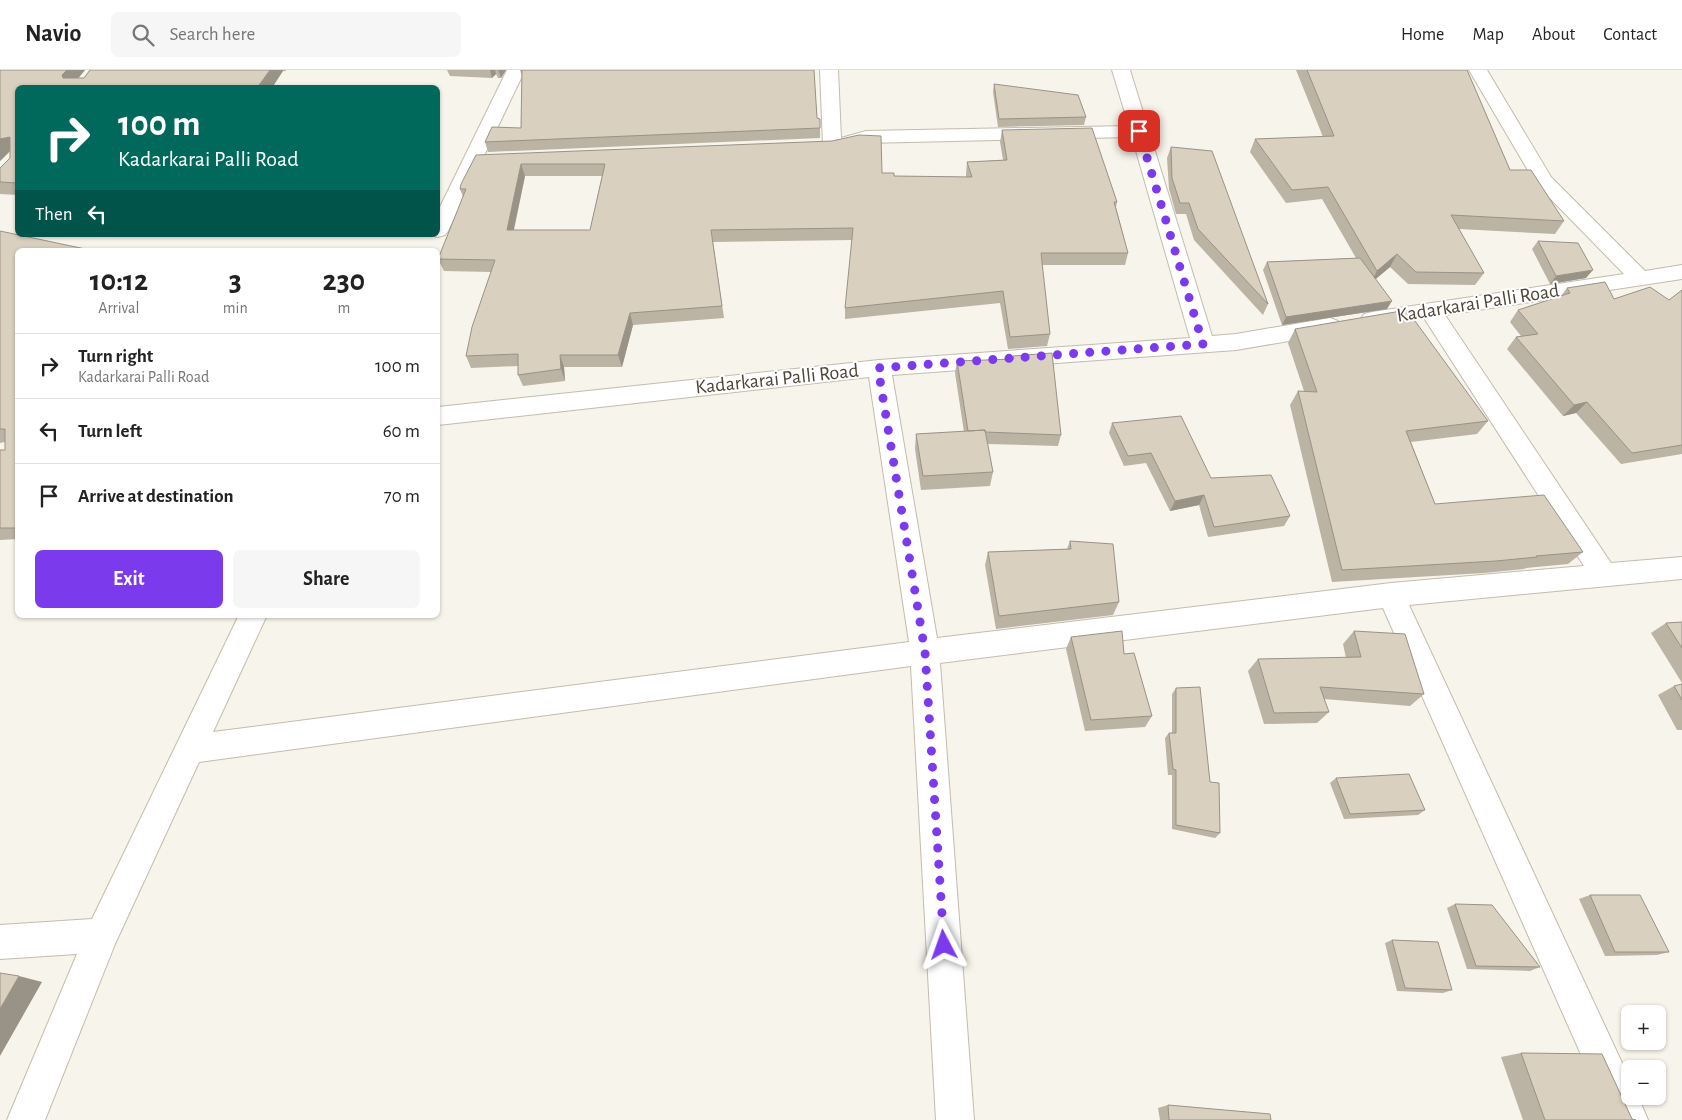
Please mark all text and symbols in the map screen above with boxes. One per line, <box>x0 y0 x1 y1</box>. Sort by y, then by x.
search box <box>111 12 461 57</box>
icon: search <box>129 21 157 49</box>
text: Navio <box>25 22 81 46</box>
text: Search here <box>169 25 255 44</box>
text: Home <box>1401 26 1444 44</box>
text: Map <box>1472 26 1504 44</box>
text: About <box>1532 26 1575 44</box>
text: Contact <box>1603 26 1657 44</box>
icon: right <box>35 105 100 170</box>
text: 100 m <box>118 107 201 142</box>
pin <box>1118 110 1160 152</box>
icon: arrive <box>1125 117 1153 145</box>
text: Kadarkarai Palli Road <box>118 148 299 170</box>
icon: left <box>83 200 111 228</box>
text: Then <box>35 205 73 224</box>
text: 10:12 <box>90 266 148 296</box>
text: 3 <box>229 266 242 296</box>
text: 230 <box>323 266 365 296</box>
street label: Kadarkarai Palli Road <box>1395 280 1561 326</box>
text: Arrival <box>98 300 139 316</box>
text: min <box>223 300 248 316</box>
text: m <box>337 300 350 316</box>
text: Turn right <box>78 347 153 366</box>
icon: right <box>35 352 63 380</box>
text: 100 m <box>375 357 420 376</box>
street label: Kadarkarai Palli Road <box>694 360 860 398</box>
text: Kadarkarai Palli Road <box>78 369 209 385</box>
icon: left <box>35 417 63 445</box>
text: Turn left <box>78 422 142 441</box>
text: 60 m <box>383 422 420 441</box>
icon: arrive <box>35 482 63 510</box>
text: Arrive at destination <box>78 487 234 506</box>
text: 70 m <box>384 487 420 506</box>
button: Exit <box>35 550 223 608</box>
button: Share <box>233 550 420 608</box>
position arrow <box>917 918 969 970</box>
map controls <box>1621 1005 1666 1105</box>
button: + <box>1621 1005 1666 1050</box>
button: − <box>1621 1060 1666 1105</box>

